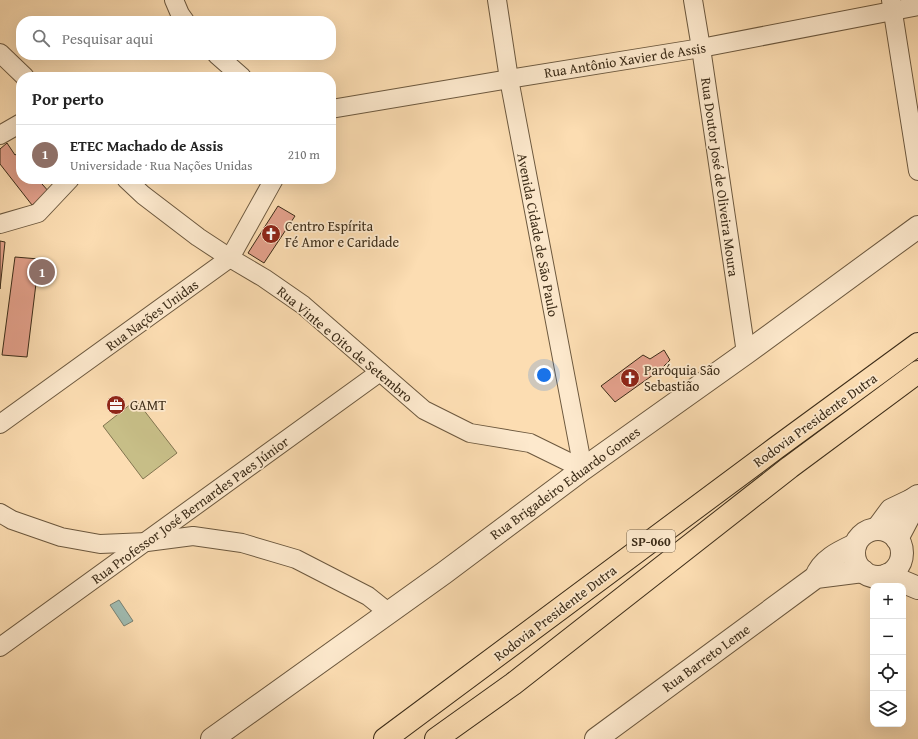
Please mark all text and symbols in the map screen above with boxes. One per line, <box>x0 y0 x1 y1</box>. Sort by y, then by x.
search box <box>16 16 336 60</box>
icon: search <box>30 27 52 49</box>
text: Pesquisar aqui <box>62 28 153 49</box>
street label: Rua Antônio Xavier de Assis <box>543 37 707 83</box>
street label: Rua Doutor José de Oliveira Moura <box>696 76 744 278</box>
text: Por perto <box>32 86 104 111</box>
text: ETEC Machado de Assis <box>70 135 223 156</box>
text: 1 <box>42 145 48 164</box>
text: 210 m <box>288 145 320 164</box>
street label: Avenida Cidade de São Paulo <box>512 151 564 319</box>
text: Universidade · Rua Nações Unidas <box>70 156 252 175</box>
place label: Centro Espírita Fé Amor e Caridade <box>285 216 400 252</box>
church icon: Centro Espírita Fé Amor e Caridade <box>260 223 282 245</box>
pin: 1 <box>29 257 55 287</box>
street label: Rua Nações Unidas <box>101 274 203 356</box>
street label: Rua Vinte e Oito de Setembro <box>273 281 417 407</box>
place label: Paróquia São Sebastião <box>644 360 720 396</box>
your location <box>534 365 554 385</box>
church icon: Paróquia São Sebastião <box>619 367 641 389</box>
street label: Rodovia Presidente Dutra <box>749 368 881 472</box>
office icon: GAMT <box>105 394 127 416</box>
place label: GAMT <box>130 395 166 415</box>
street label: Rua Brigadeiro Eduardo Gomes <box>486 422 644 544</box>
street label: Rua Professor José Bernardes Paes Júnior <box>87 431 293 589</box>
road number: SP-060 <box>627 530 675 552</box>
street label: Rodovia Presidente Dutra <box>489 560 621 666</box>
map controls <box>870 583 906 727</box>
button: + <box>870 583 906 619</box>
street label: Rua Barreto Leme <box>658 619 754 697</box>
button: − <box>870 619 906 655</box>
button: locate <box>870 655 906 691</box>
button: layers <box>870 691 906 727</box>

